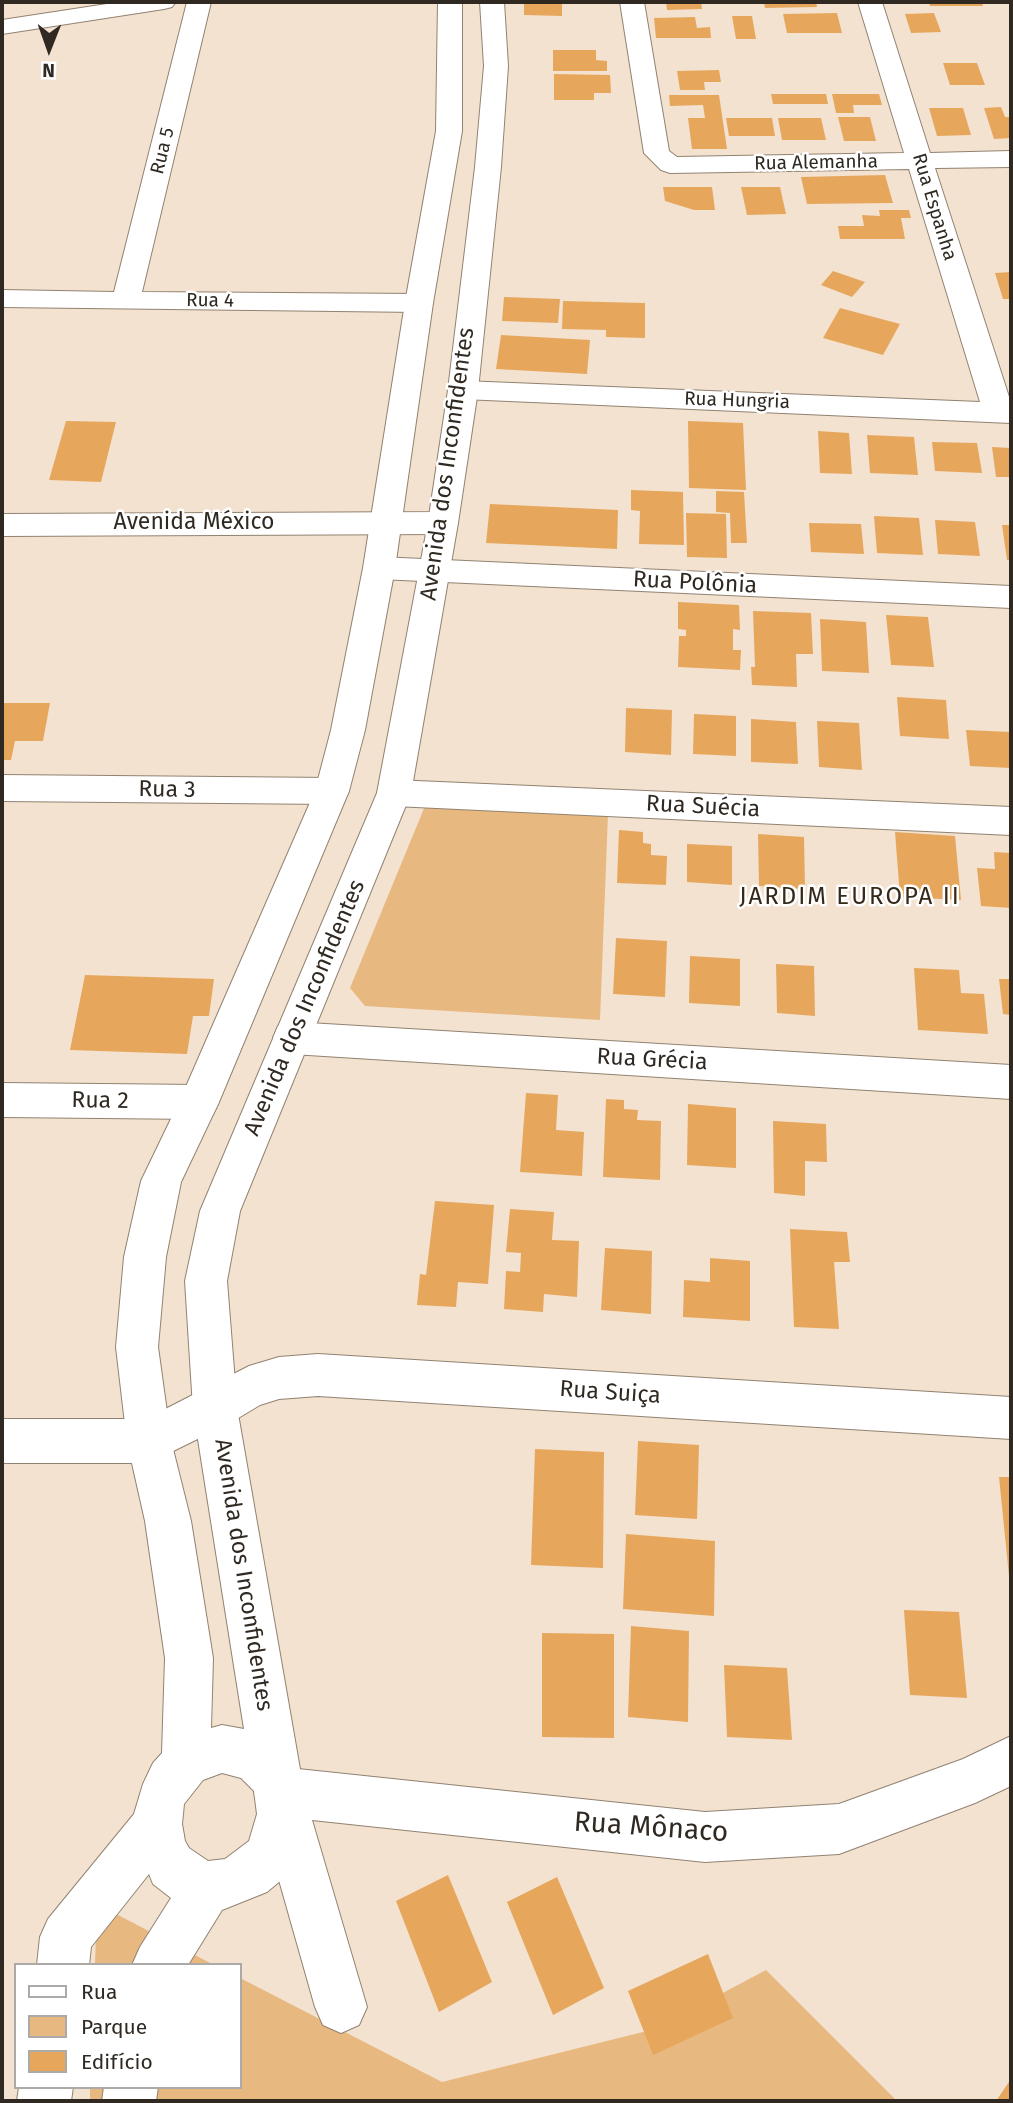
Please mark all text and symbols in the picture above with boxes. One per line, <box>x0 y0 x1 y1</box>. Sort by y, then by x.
north arrow <box>14 14 84 84</box>
text: N <box>42 59 55 82</box>
street label: Rua 5 <box>146 125 180 177</box>
street label: Rua Alemanha <box>754 151 878 175</box>
street label: Rua Espanha <box>907 151 961 263</box>
street label: Rua 4 <box>186 289 234 313</box>
street label: Avenida dos Inconfidentes <box>415 326 481 602</box>
street label: Rua Hungria <box>684 388 790 414</box>
street label: Avenida México <box>113 509 275 537</box>
street label: Rua Polônia <box>632 566 758 600</box>
street label: Rua 3 <box>138 776 196 804</box>
street label: Rua Suécia <box>645 790 761 824</box>
street label: Avenida dos Inconfidentes <box>239 876 371 1140</box>
district label: JARDIM EUROPA II <box>741 883 959 911</box>
street label: Rua Grécia <box>596 1043 708 1077</box>
street label: Rua 2 <box>71 1087 129 1115</box>
street label: Rua Suiça <box>558 1376 662 1410</box>
street label: Avenida dos Inconfidentes <box>208 1437 278 1713</box>
street label: Rua Mônaco <box>573 1806 729 1850</box>
legend <box>14 1963 242 2089</box>
text: Rua <box>81 1979 117 2005</box>
text: Parque <box>81 2014 147 2040</box>
text: Edifício <box>81 2049 153 2075</box>

